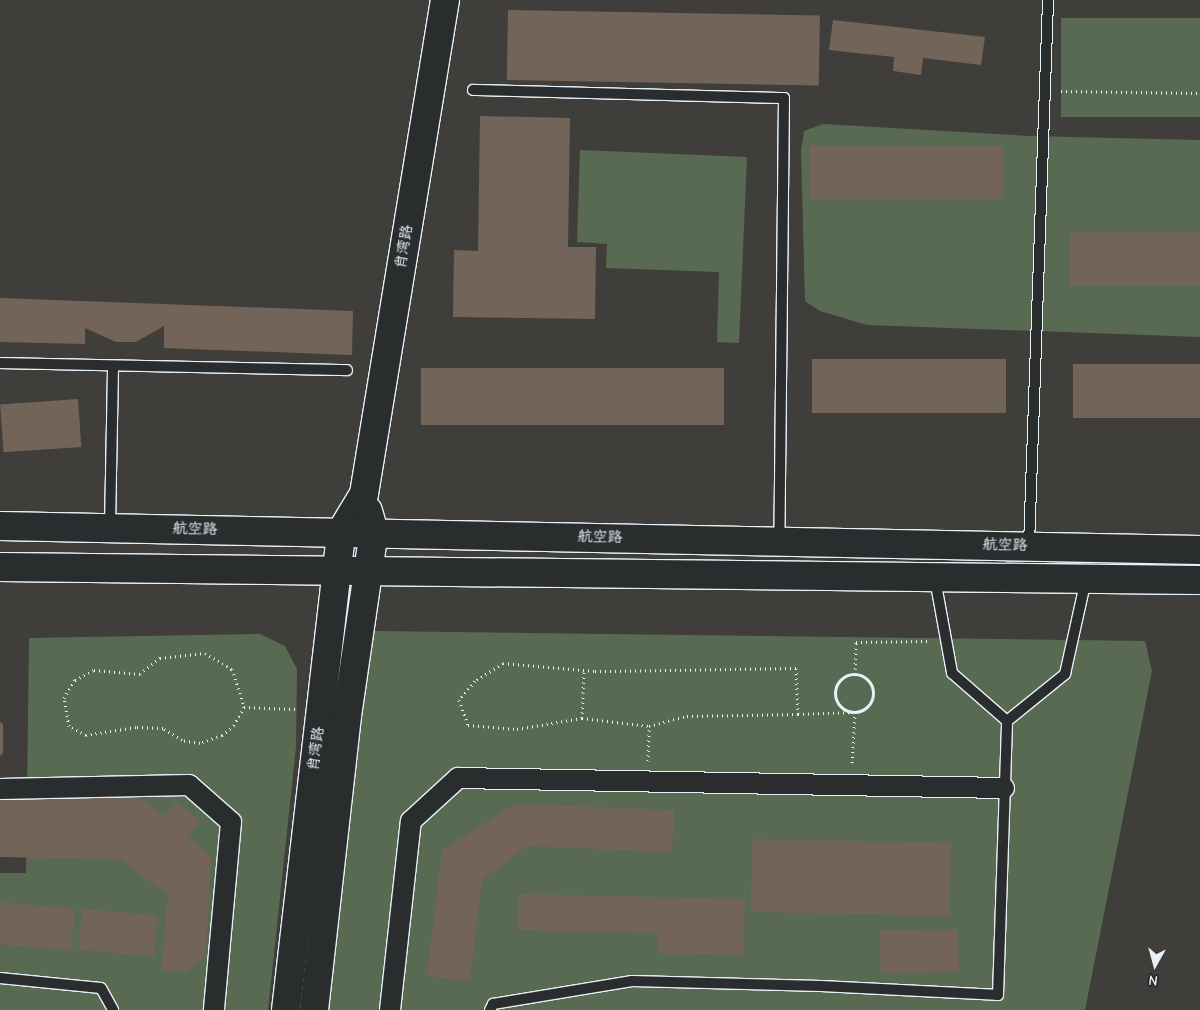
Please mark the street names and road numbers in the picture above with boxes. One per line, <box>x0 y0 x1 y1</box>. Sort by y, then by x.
street label: 肖湾路 <box>392 223 416 271</box>
street label: 航空路 <box>172 520 218 538</box>
street label: 航空路 <box>577 528 623 546</box>
street label: 航空路 <box>982 536 1028 554</box>
street label: 肖湾路 <box>304 726 328 772</box>

